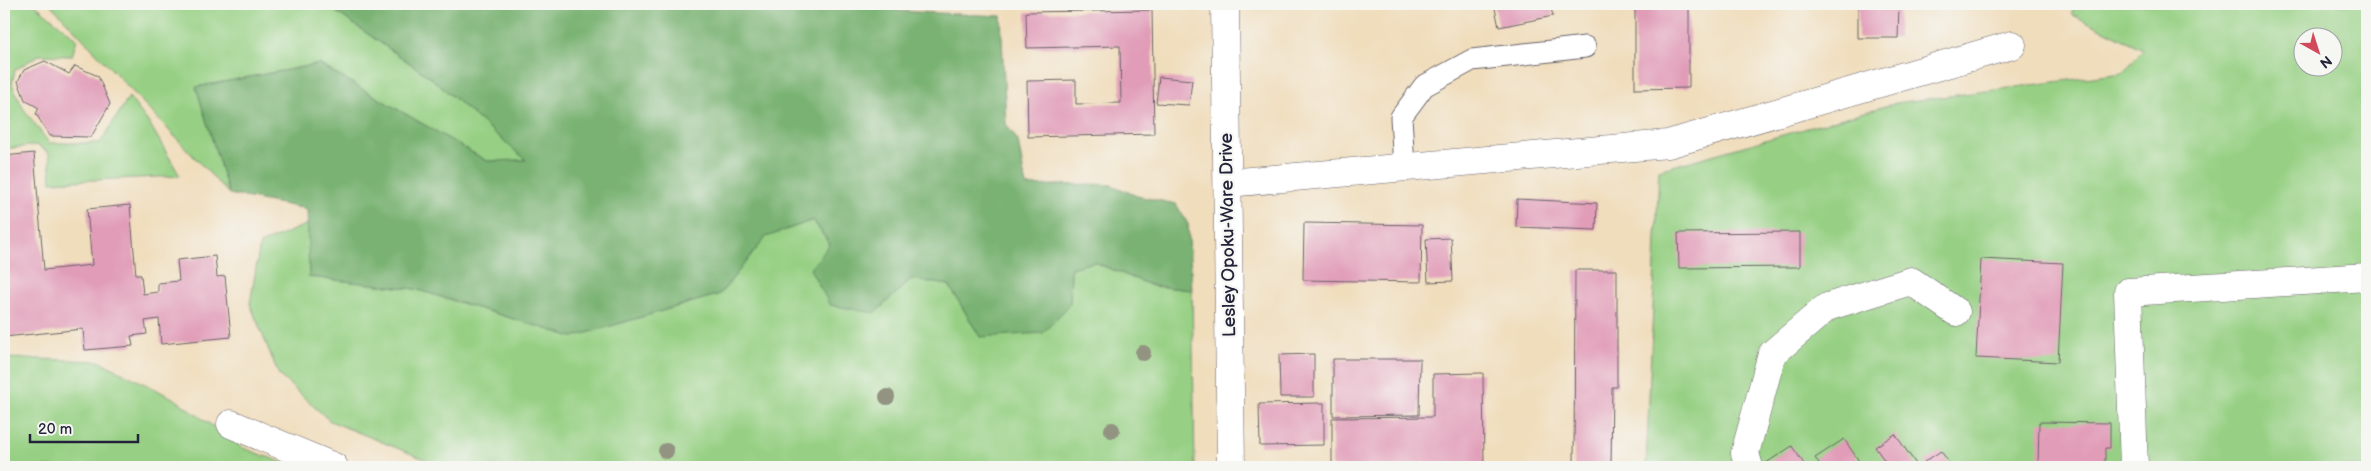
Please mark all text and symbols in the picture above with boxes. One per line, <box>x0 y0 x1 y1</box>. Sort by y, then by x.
north arrow <box>2294 28 2344 78</box>
text: N <box>2316 52 2335 72</box>
street label: Lesley Opoku-Ware Drive <box>1216 132 1240 337</box>
scale bar <box>30 411 138 443</box>
text: 20 m <box>38 420 72 439</box>

